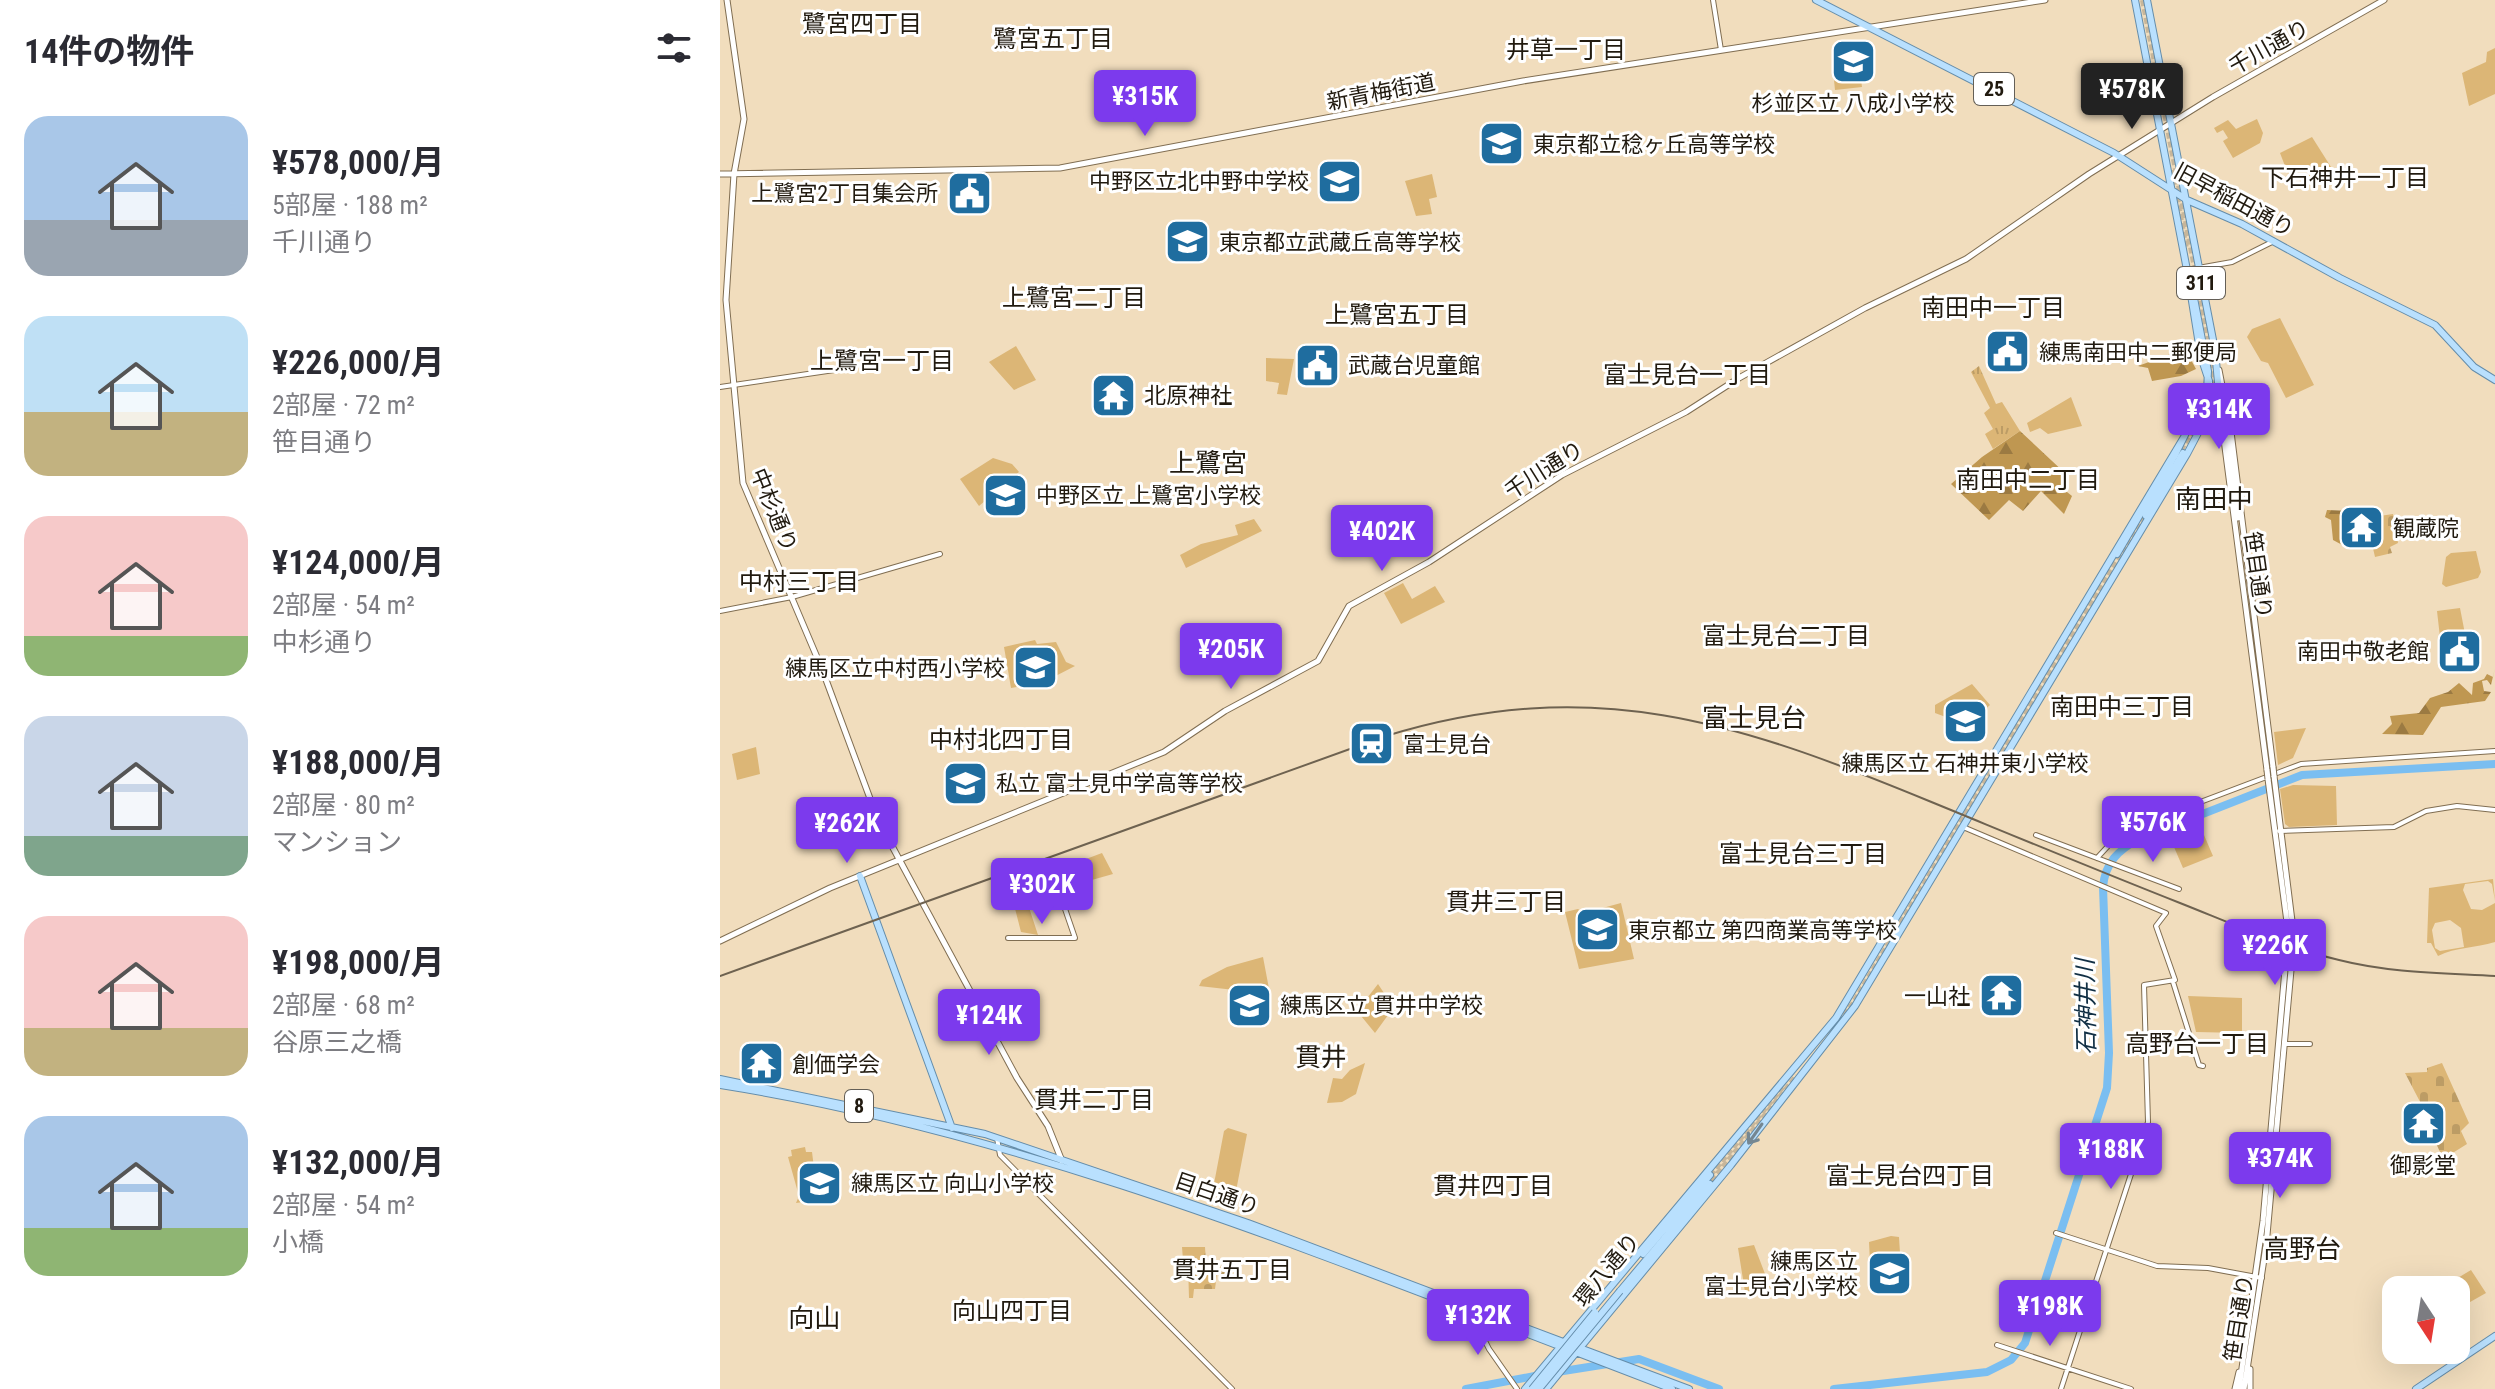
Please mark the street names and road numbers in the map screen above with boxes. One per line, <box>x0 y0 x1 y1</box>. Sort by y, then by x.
street label: 千川通り <box>2224 15 2314 79</box>
street label: 新青梅街道 <box>1325 69 1437 115</box>
road number: 25 <box>1974 73 2014 105</box>
street label: 旧早稲田通り <box>2170 158 2298 242</box>
road number: 311 <box>2177 267 2225 299</box>
street label: 千川通り <box>1500 436 1588 504</box>
street label: 中杉通り <box>746 465 802 555</box>
street label: 笹目通り <box>2239 530 2277 620</box>
road number: 8 <box>845 1090 873 1122</box>
street label: 目白通り <box>1171 1168 1263 1220</box>
street label: 環八通り <box>1569 1228 1645 1312</box>
street label: 笹目通り <box>2220 1273 2258 1363</box>

